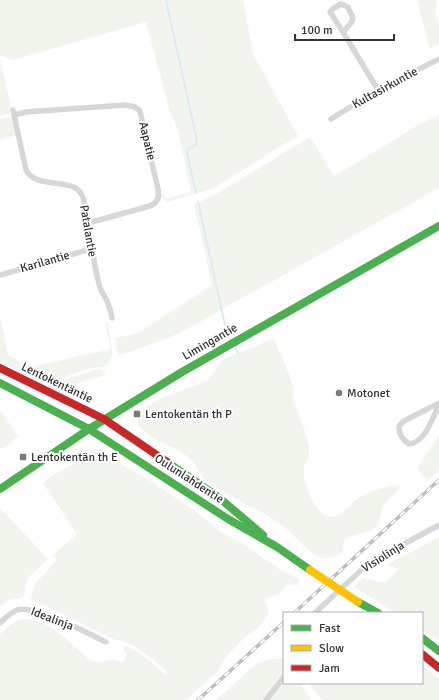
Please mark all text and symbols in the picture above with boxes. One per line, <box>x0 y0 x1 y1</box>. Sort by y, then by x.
scale bar <box>295 16 394 42</box>
text: 100 m <box>301 23 333 38</box>
street label: Kultasirkuntie <box>350 64 420 112</box>
street label: Aapatie <box>135 120 159 162</box>
street label: Patalantie <box>76 204 100 258</box>
street label: Karilantie <box>18 248 72 276</box>
street label: Limingantie <box>180 320 240 364</box>
street label: Lentokentäntie <box>19 359 95 407</box>
place label: Motonet <box>347 386 390 401</box>
marker: Motonet <box>334 388 344 398</box>
place label: Lentokentän th P <box>145 407 232 422</box>
marker: Lentokentän th P <box>132 409 142 419</box>
place label: Lentokentän th E <box>31 450 118 465</box>
street label: Oulunlahdentie <box>152 451 226 507</box>
marker: Lentokentän th E <box>18 452 28 462</box>
street label: Visiolinja <box>359 538 407 576</box>
street label: Idealinja <box>28 604 76 634</box>
legend <box>283 612 423 684</box>
text: Fast <box>319 621 340 636</box>
text: Slow <box>319 641 344 656</box>
text: Jam <box>319 661 340 676</box>

